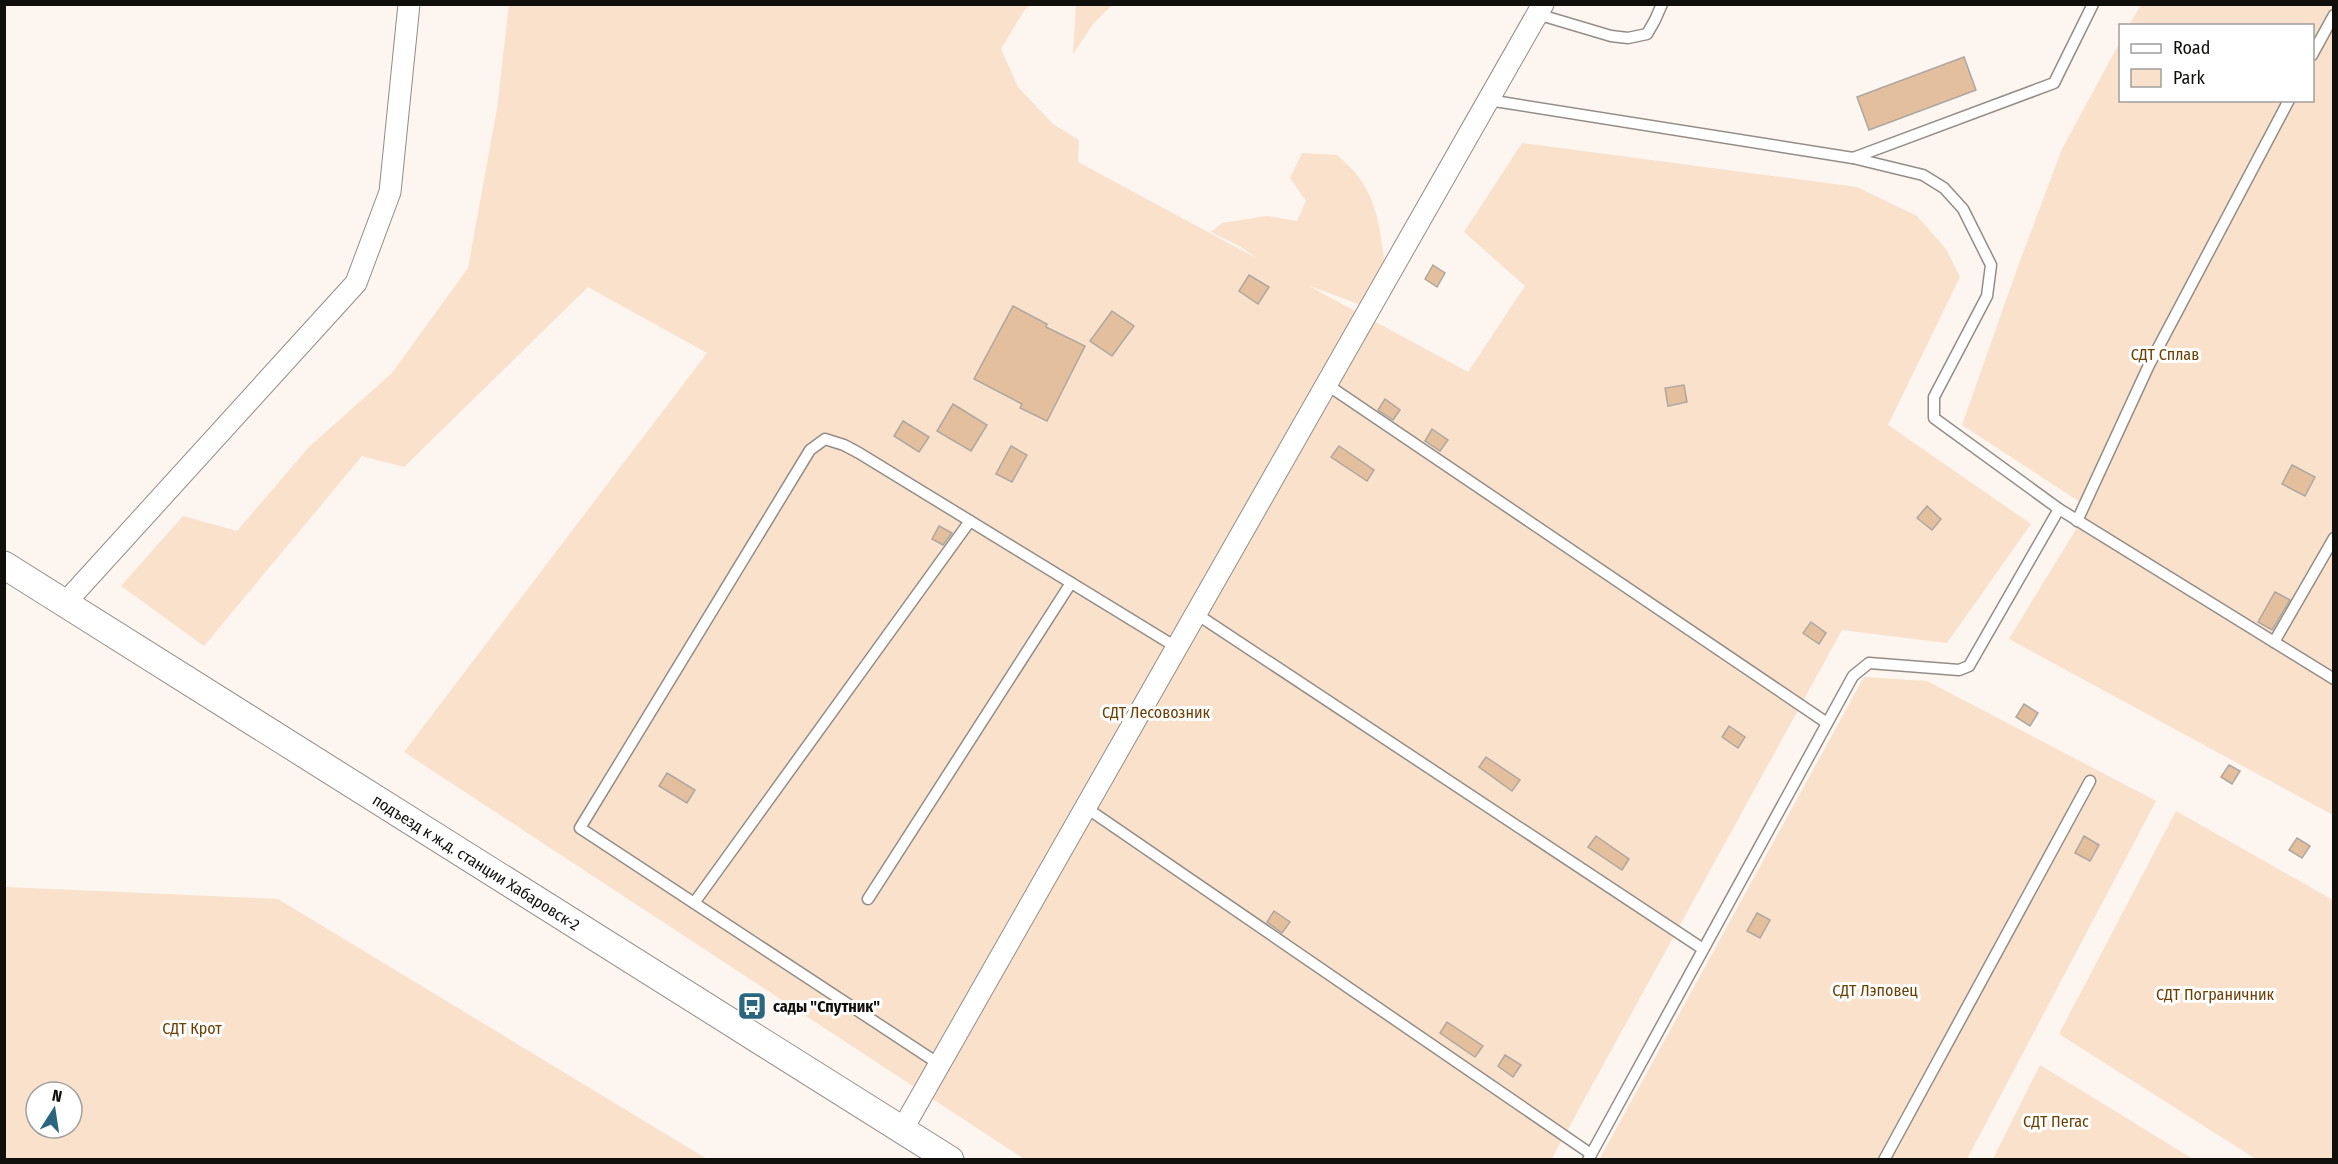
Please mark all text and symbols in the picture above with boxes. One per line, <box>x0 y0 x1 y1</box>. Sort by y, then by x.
legend <box>2119 24 2314 102</box>
text: Road <box>2173 37 2210 59</box>
text: Park <box>2173 67 2206 89</box>
park label: СДТ Сплав <box>2131 345 2199 364</box>
park label: СДТ Лесовозник <box>1102 703 1211 722</box>
street label: подъезд к ж.д. станции Хабаровск-2 <box>369 790 583 934</box>
park label: СДТ Лэповец <box>1832 981 1918 1000</box>
park label: СДТ Пограничник <box>2156 985 2275 1004</box>
bus stop icon: сады "Спутник" <box>736 990 768 1022</box>
place label: сады "Спутник" <box>773 997 880 1016</box>
park label: СДТ Крот <box>162 1019 222 1038</box>
north arrow <box>24 1080 84 1140</box>
text: N <box>50 1086 64 1106</box>
park label: СДТ Пегас <box>2023 1112 2089 1131</box>

